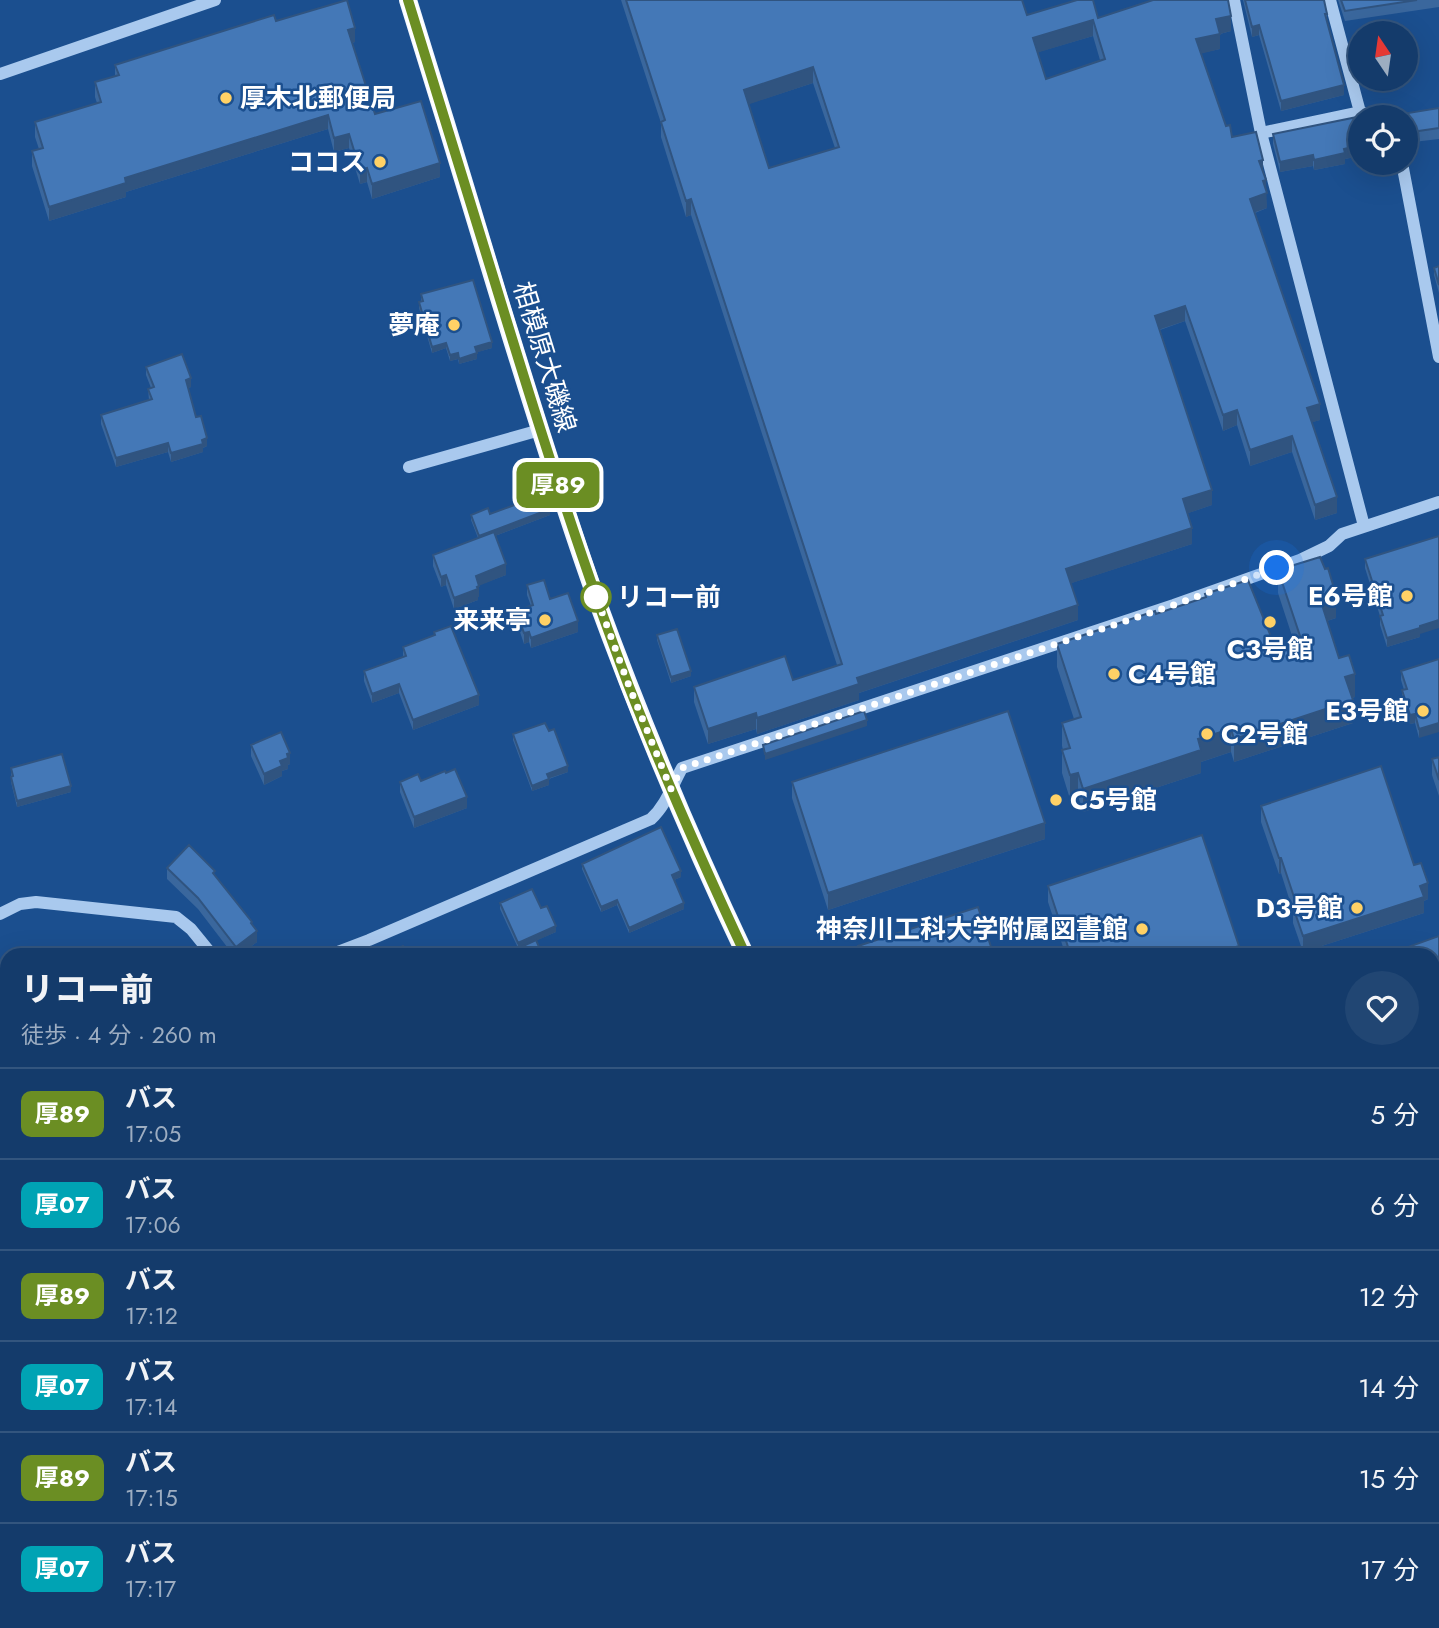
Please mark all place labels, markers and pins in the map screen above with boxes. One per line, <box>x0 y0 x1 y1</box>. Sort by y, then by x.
place label: 厚木北郵便局 <box>240 79 396 117</box>
marker: 厚木北郵便局 <box>218 90 234 106</box>
place label: ココス <box>288 143 366 181</box>
marker: ココス <box>372 154 388 170</box>
place label: 夢庵 <box>388 306 440 344</box>
marker: 夢庵 <box>446 317 462 333</box>
place label: E6号館 <box>1308 577 1393 615</box>
place label: リコー前 <box>617 578 721 616</box>
marker: リコー前 <box>581 582 611 612</box>
marker: E6号館 <box>1399 588 1415 604</box>
place label: 来来亭 <box>453 601 531 639</box>
marker: 来来亭 <box>537 612 553 628</box>
marker: C3号館 <box>1262 614 1278 630</box>
place label: C3号館 <box>1227 630 1313 668</box>
place label: C4号館 <box>1128 655 1216 693</box>
marker: C4号館 <box>1106 666 1122 682</box>
place label: E3号館 <box>1325 692 1409 730</box>
marker: E3号館 <box>1415 703 1431 719</box>
place label: C2号館 <box>1221 715 1308 753</box>
marker: C2号館 <box>1199 726 1215 742</box>
place label: C5号館 <box>1070 781 1157 819</box>
marker: C5号館 <box>1048 792 1064 808</box>
place label: D3号館 <box>1256 889 1343 927</box>
marker: D3号館 <box>1349 900 1365 916</box>
place label: 神奈川工科大学附属図書館 <box>816 910 1128 948</box>
marker: 神奈川工科大学附属図書館 <box>1134 921 1150 937</box>

